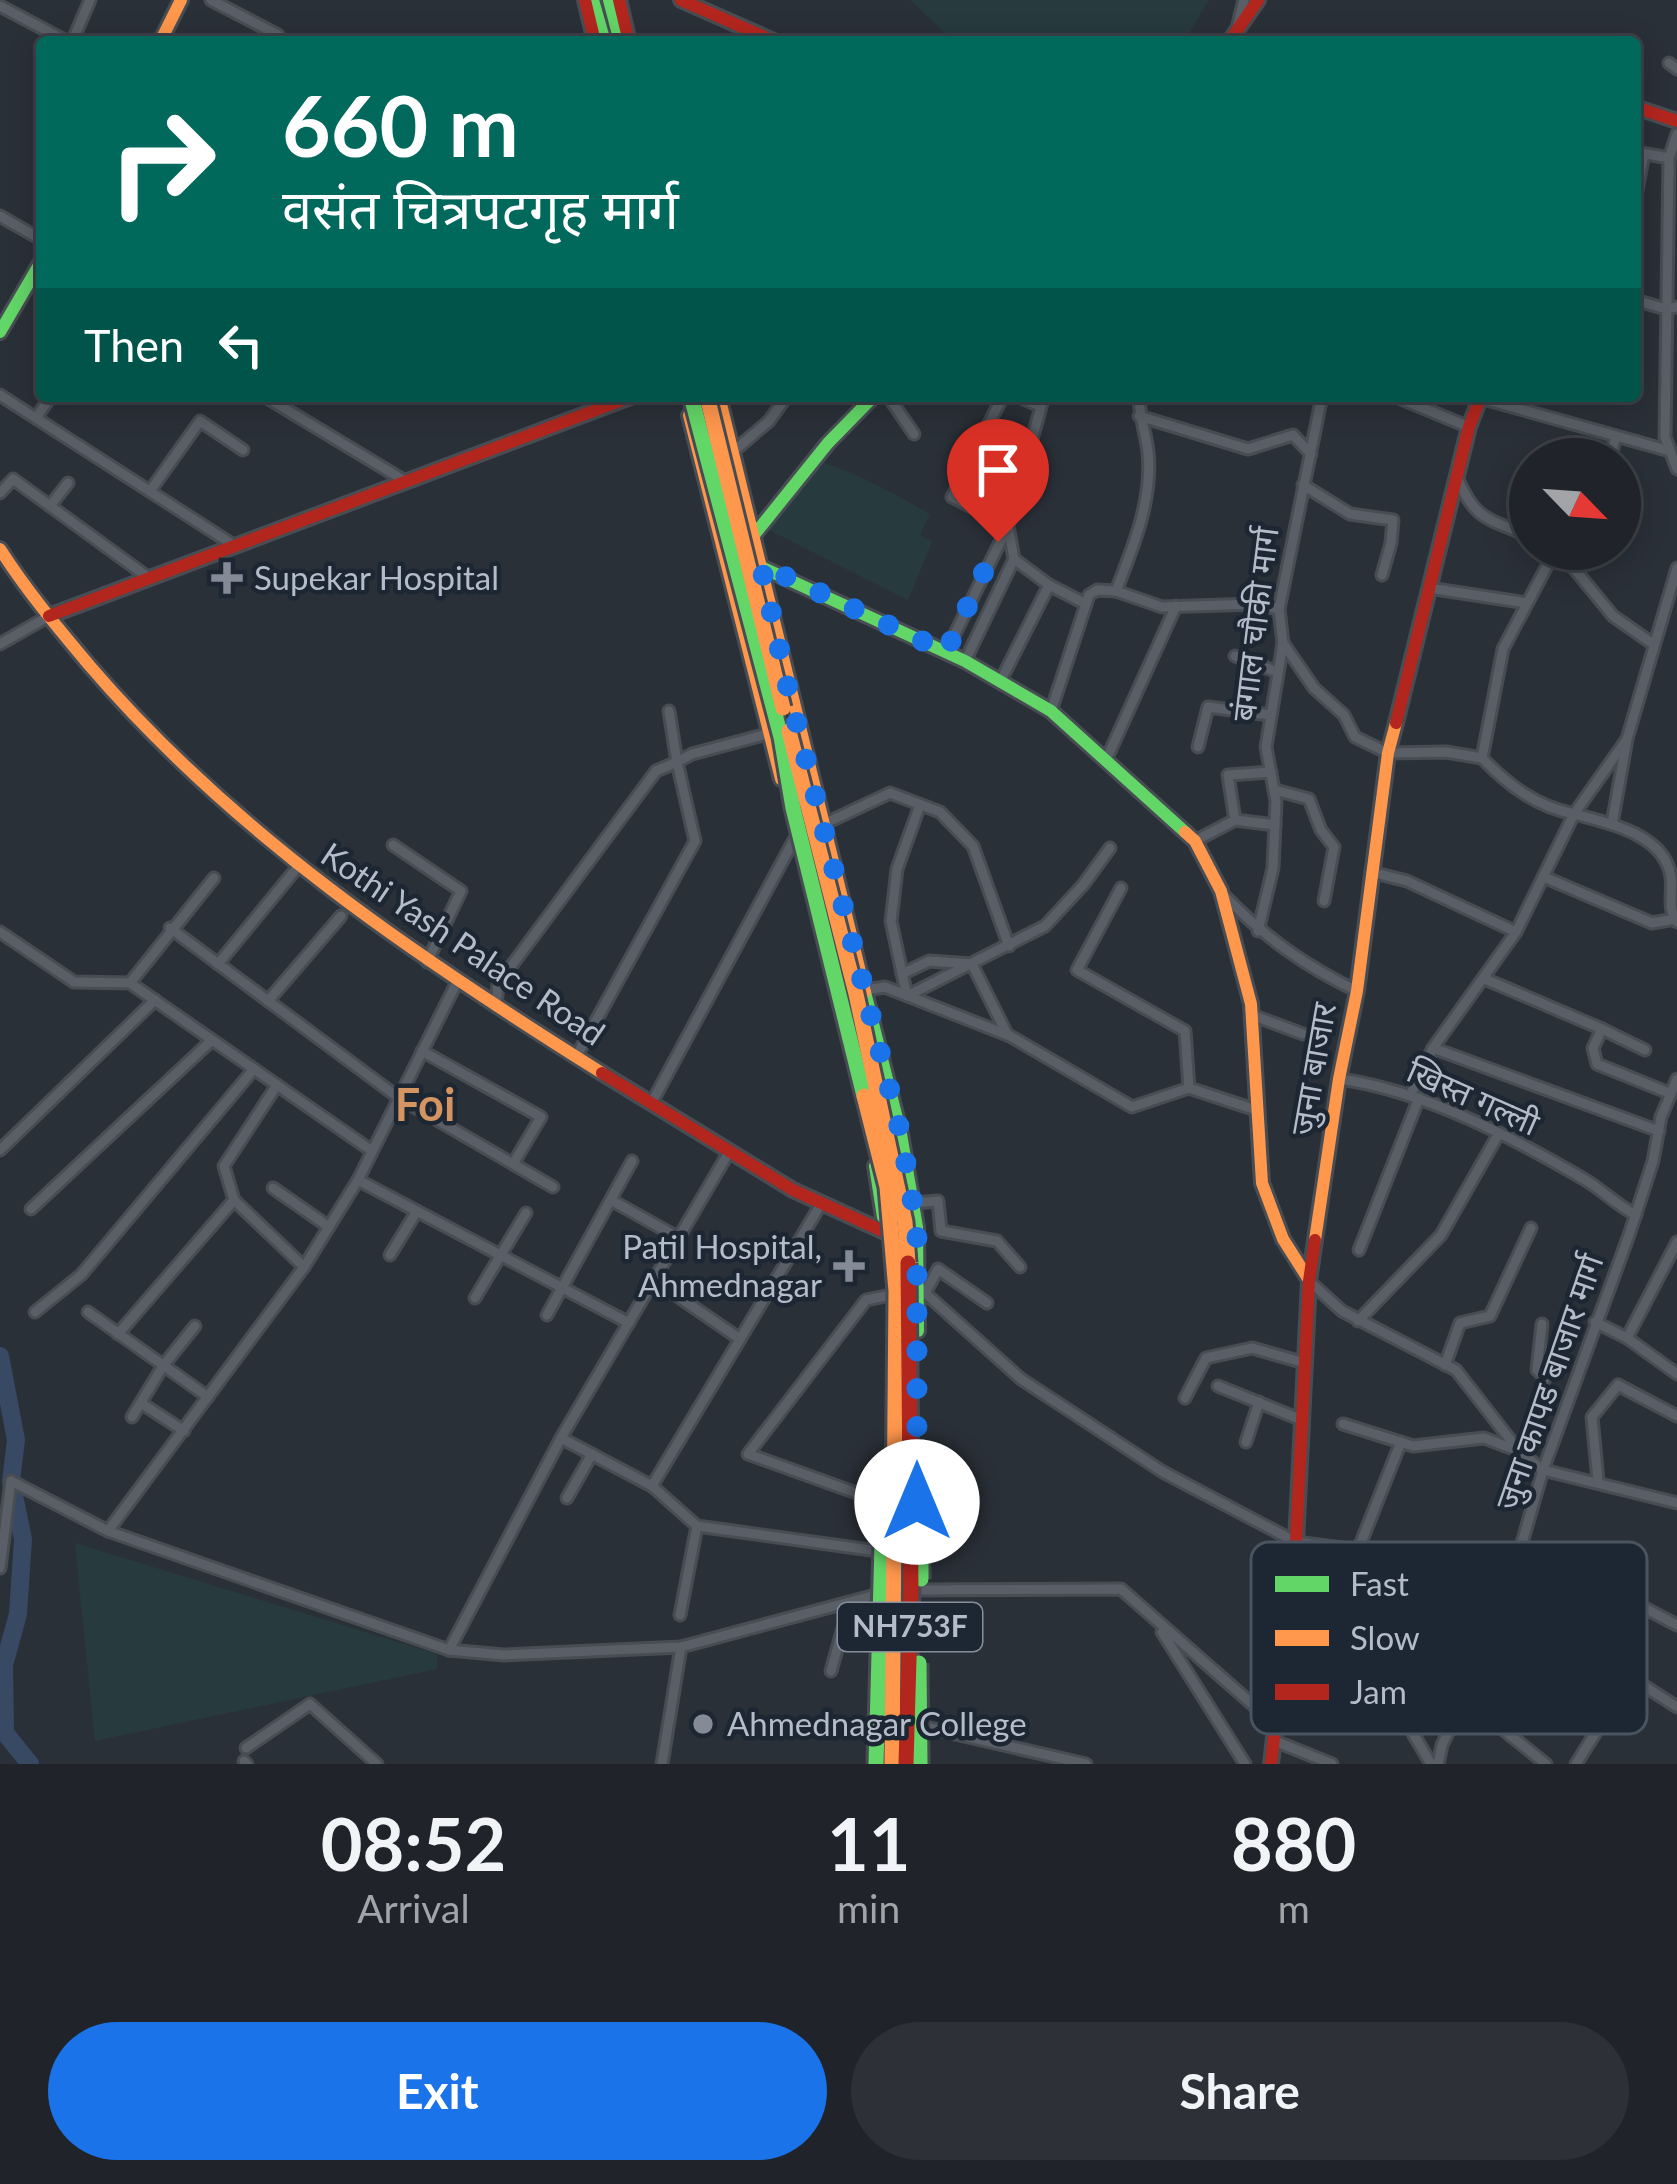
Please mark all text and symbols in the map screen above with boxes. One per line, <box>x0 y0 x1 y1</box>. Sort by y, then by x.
text: 660 m <box>282 74 519 175</box>
icon: right <box>84 84 240 240</box>
text: वसंत चित्रपटगृह मार्ग <box>282 176 679 241</box>
icon: left <box>208 312 274 378</box>
text: Then <box>84 318 184 372</box>
pin <box>947 419 1049 542</box>
icon: arrive <box>965 437 1031 503</box>
north arrow <box>1509 438 1641 570</box>
map controls <box>1509 438 1641 570</box>
street label: बंगाल चौकी मार्ग <box>1222 523 1286 723</box>
place label: Supekar Hospital <box>254 557 499 597</box>
marker: Supekar Hospital <box>211 562 243 594</box>
street label: Kothi Yash Palace Road <box>314 833 613 1053</box>
street label: जुना बाजार <box>1281 999 1345 1138</box>
street label: खिस्त गल्ली <box>1401 1049 1547 1143</box>
district label: Foi <box>395 1077 455 1131</box>
place label: Patil Hospital, Ahmednagar <box>622 1226 822 1304</box>
street label: जुना कापड बाजार मार्ग <box>1486 1247 1613 1515</box>
marker: Patil Hospital, Ahmednagar <box>833 1250 865 1282</box>
position arrow <box>854 1439 980 1565</box>
legend <box>1251 1542 1647 1734</box>
text: Fast <box>1350 1563 1409 1603</box>
road number: NH753F <box>838 1603 982 1651</box>
text: Slow <box>1350 1617 1420 1657</box>
text: Jam <box>1350 1671 1407 1711</box>
place label: Ahmednagar College <box>727 1703 1027 1743</box>
marker: Ahmednagar College <box>690 1711 716 1737</box>
text: 08:52 <box>321 1800 506 1886</box>
text: 11 <box>827 1800 910 1886</box>
text: 880 <box>1231 1800 1356 1886</box>
text: Arrival <box>357 1885 470 1931</box>
text: min <box>837 1885 900 1931</box>
text: m <box>1278 1885 1310 1931</box>
button: Exit <box>48 2022 827 2160</box>
button: Share <box>851 2022 1629 2160</box>

